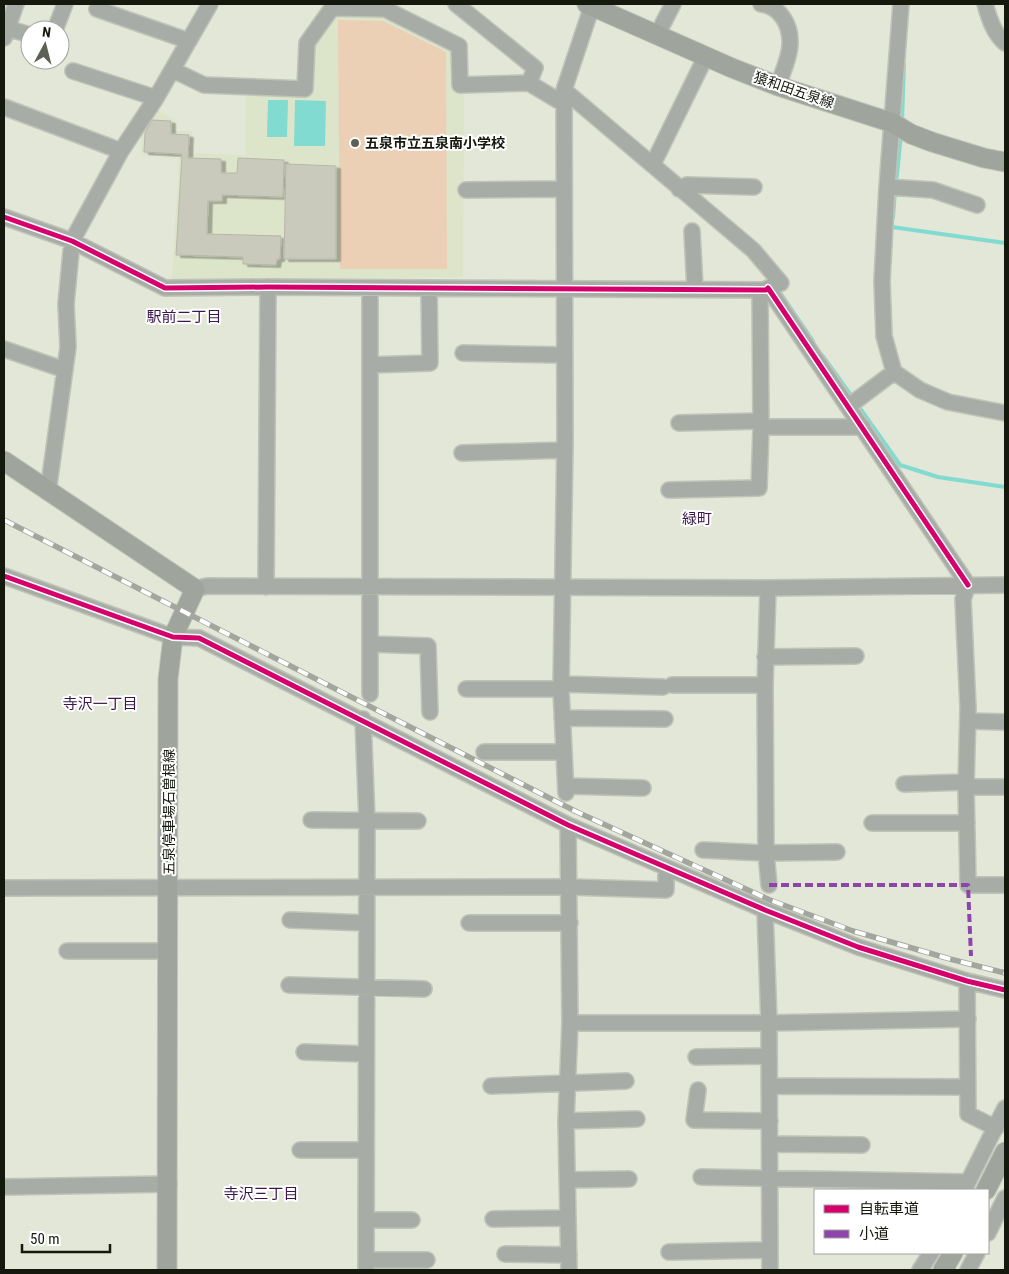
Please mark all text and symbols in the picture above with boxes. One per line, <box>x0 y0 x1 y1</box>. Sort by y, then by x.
north arrow <box>20 20 70 70</box>
text: N <box>41 24 52 41</box>
street label: 猿和田五泉線 <box>752 69 836 111</box>
place label: 五泉市立五泉南小学校 <box>365 135 505 151</box>
marker: 五泉市立五泉南小学校 <box>349 137 361 149</box>
district label: 駅前二丁目 <box>146 308 222 326</box>
district label: 緑町 <box>682 510 712 528</box>
district label: 寺沢一丁目 <box>62 695 138 713</box>
street label: 五泉停車場石曽根線 <box>161 749 177 875</box>
district label: 寺沢三丁目 <box>223 1185 299 1203</box>
legend <box>814 1189 989 1254</box>
text: 自転車道 <box>859 1200 919 1218</box>
scale bar <box>22 1222 110 1254</box>
text: 小道 <box>859 1225 889 1243</box>
text: 50 m <box>30 1230 60 1248</box>

